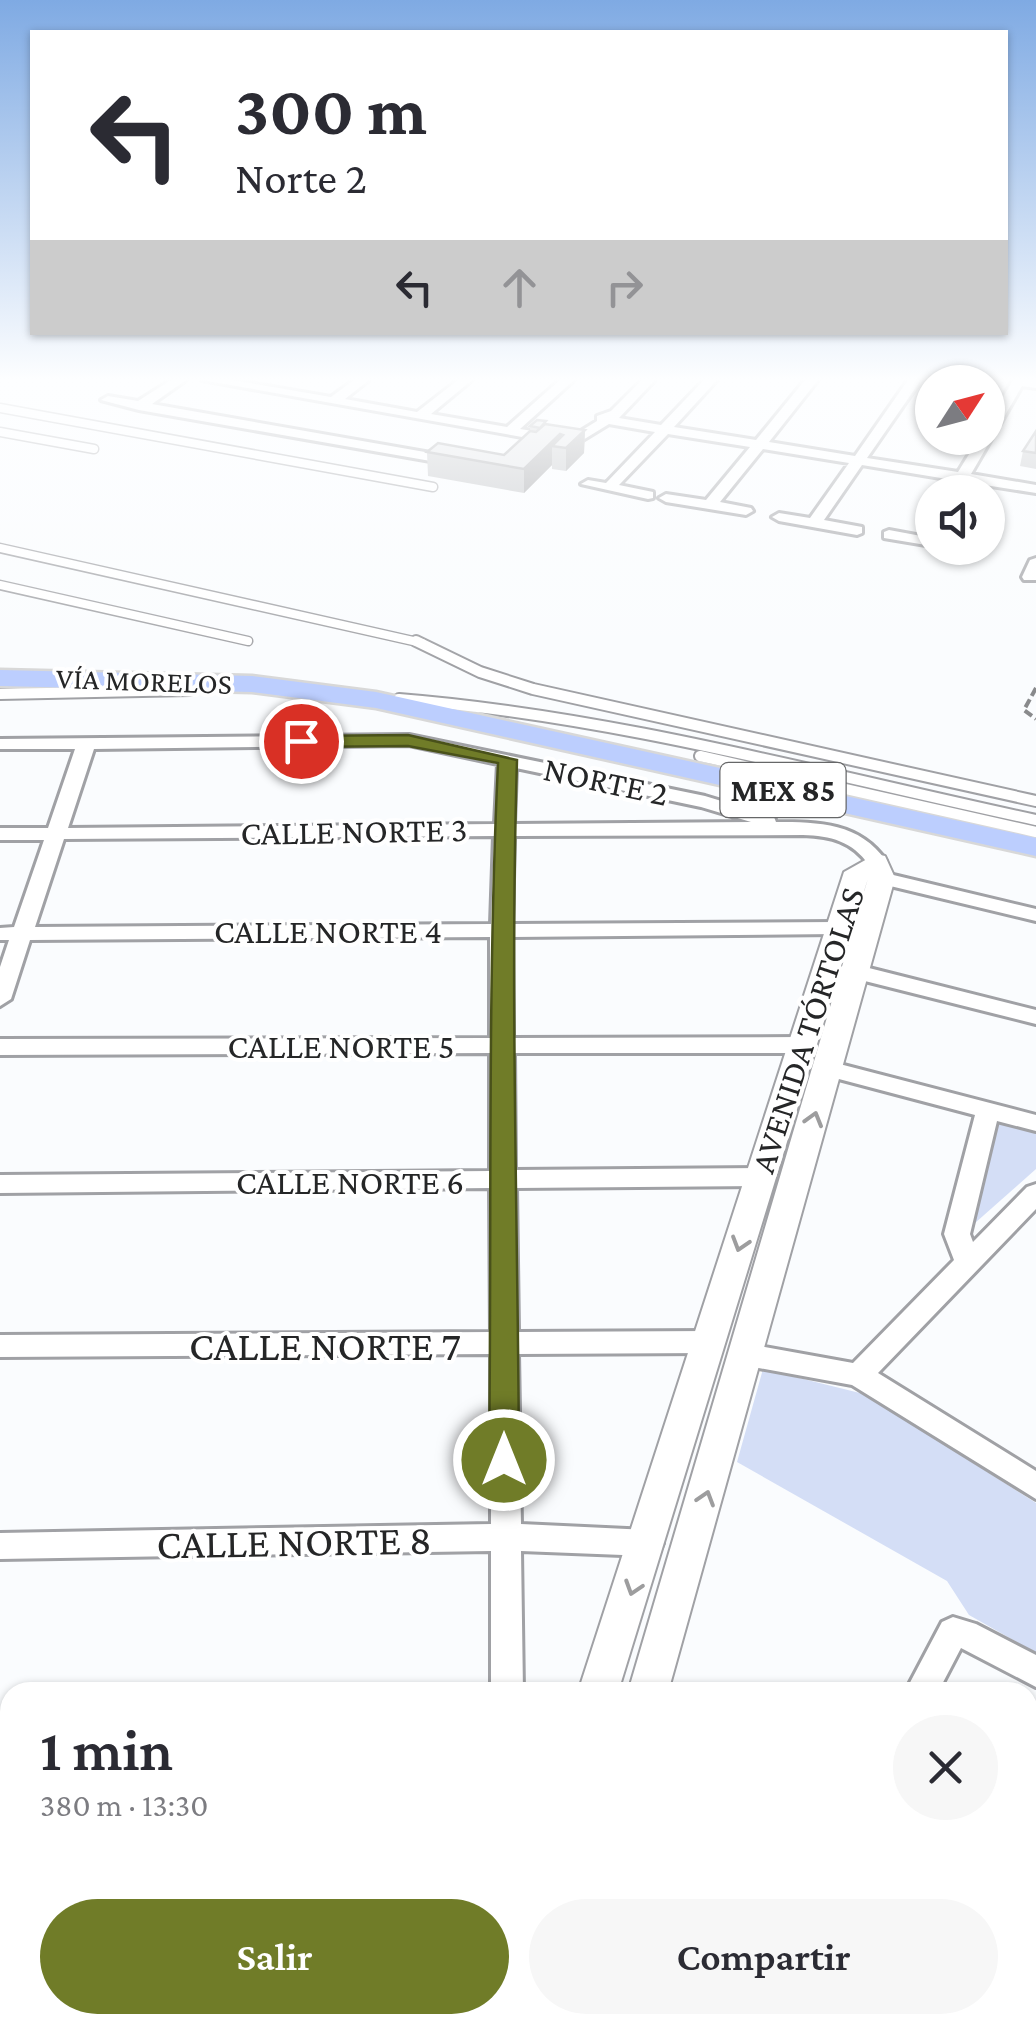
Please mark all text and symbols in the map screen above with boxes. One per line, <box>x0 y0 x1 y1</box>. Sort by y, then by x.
icon: left <box>70 70 200 200</box>
text: 300 m <box>235 71 427 149</box>
text: Norte 2 <box>235 153 367 203</box>
icon: left <box>387 260 442 315</box>
icon: ahead <box>492 260 547 315</box>
icon: right <box>597 260 652 315</box>
north arrow <box>915 365 1005 455</box>
map controls <box>915 365 1005 565</box>
button: sound <box>915 475 1005 565</box>
street label: VÍA MORELOS <box>56 661 232 700</box>
pin <box>259 699 344 784</box>
icon: arrive <box>274 714 329 769</box>
street label: NORTE 2 <box>540 749 672 814</box>
road number: MEX 85 <box>720 763 846 817</box>
street label: CALLE NORTE 3 <box>240 810 468 853</box>
street label: AVENIDA TÓRTOLAS <box>743 882 872 1178</box>
street label: CALLE NORTE 4 <box>214 912 442 951</box>
street label: CALLE NORTE 5 <box>228 1027 454 1066</box>
one-way arrow <box>802 1111 823 1128</box>
street label: CALLE NORTE 6 <box>236 1163 464 1202</box>
one-way arrow <box>731 1235 752 1252</box>
street label: CALLE NORTE 7 <box>189 1322 461 1369</box>
position arrow <box>452 1408 556 1512</box>
one-way arrow <box>694 1491 715 1508</box>
street label: CALLE NORTE 8 <box>156 1516 432 1567</box>
one-way arrow <box>624 1579 644 1596</box>
button: close <box>893 1715 998 1820</box>
text: 1 min <box>40 1716 173 1783</box>
text: 380 m · 13:30 <box>40 1787 208 1823</box>
button: Salir <box>40 1899 509 2014</box>
button: Compartir <box>529 1899 998 2014</box>

